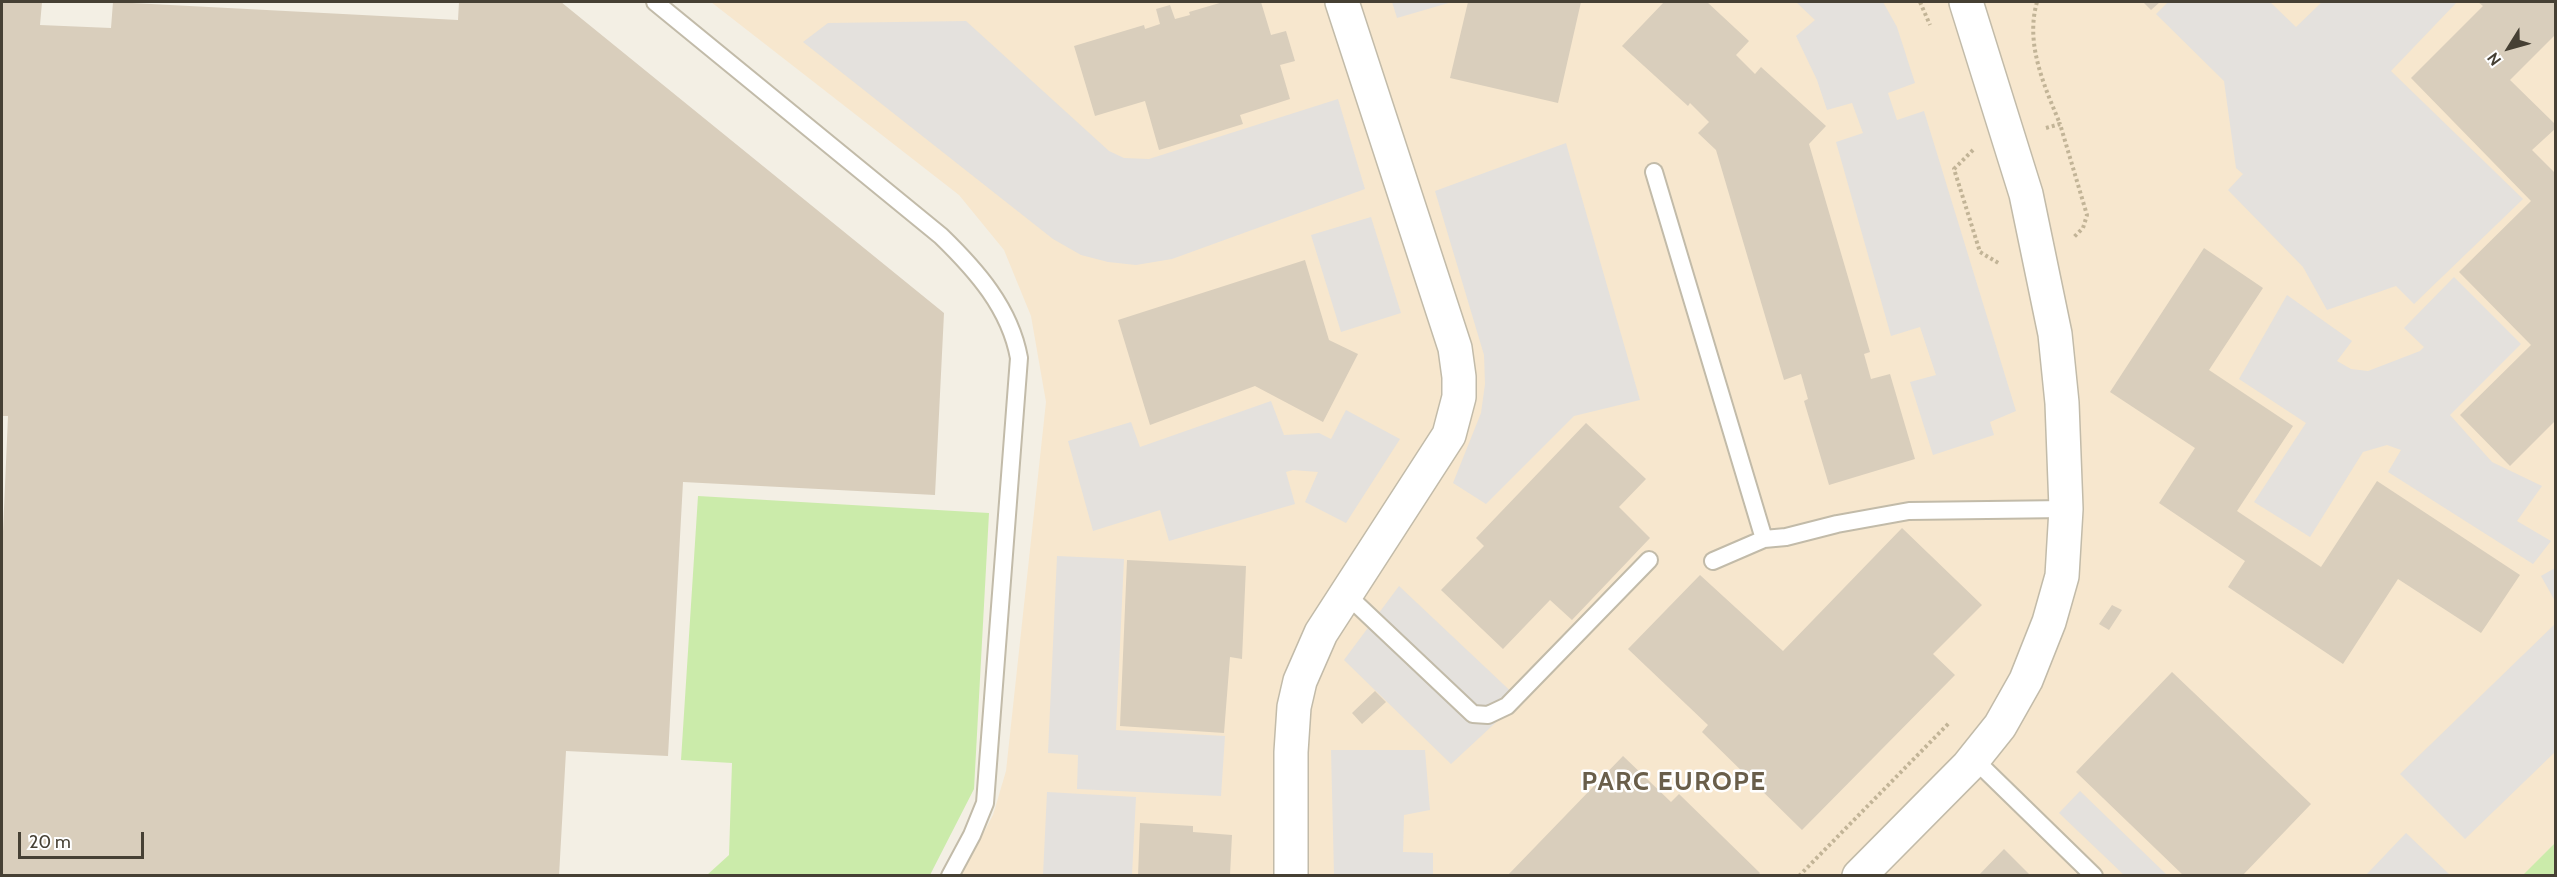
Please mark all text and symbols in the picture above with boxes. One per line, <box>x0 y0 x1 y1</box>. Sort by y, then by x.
north arrow <box>2479 18 2539 78</box>
text: N <box>2483 49 2505 69</box>
district label: PARC EUROPE <box>1582 766 1766 798</box>
scale bar <box>21 820 147 858</box>
text: 20 m <box>29 831 71 853</box>

